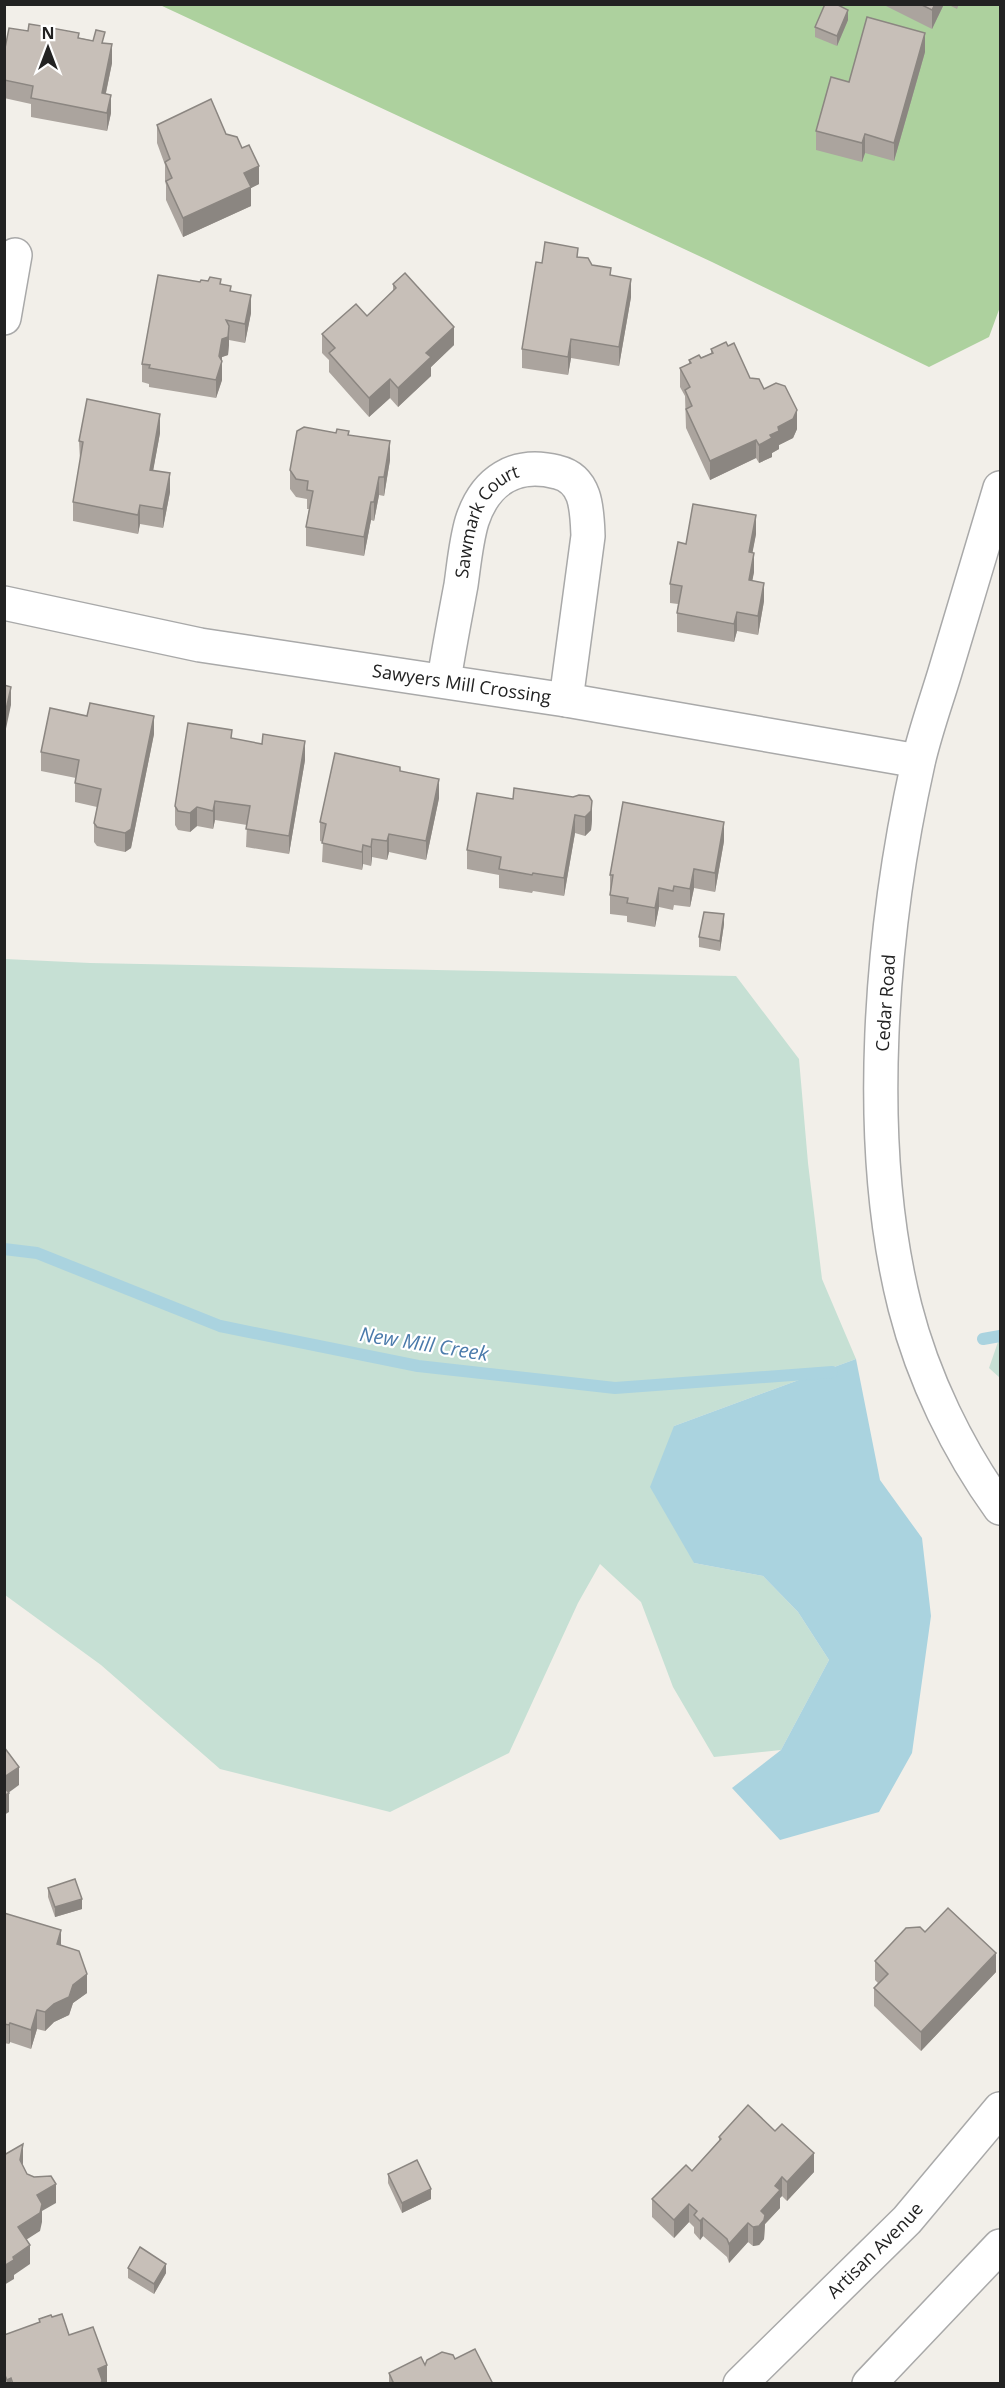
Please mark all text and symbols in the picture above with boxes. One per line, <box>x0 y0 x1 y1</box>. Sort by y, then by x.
north arrow <box>18 18 78 78</box>
text: N <box>41 22 55 44</box>
street label: Sawmark Court <box>449 459 522 580</box>
street label: Sawyers Mill Crossing <box>371 658 553 709</box>
street label: Cedar Road <box>870 953 900 1052</box>
water label: New Mill Creek <box>358 1320 492 1367</box>
street label: Artisan Avenue <box>821 2197 928 2303</box>

